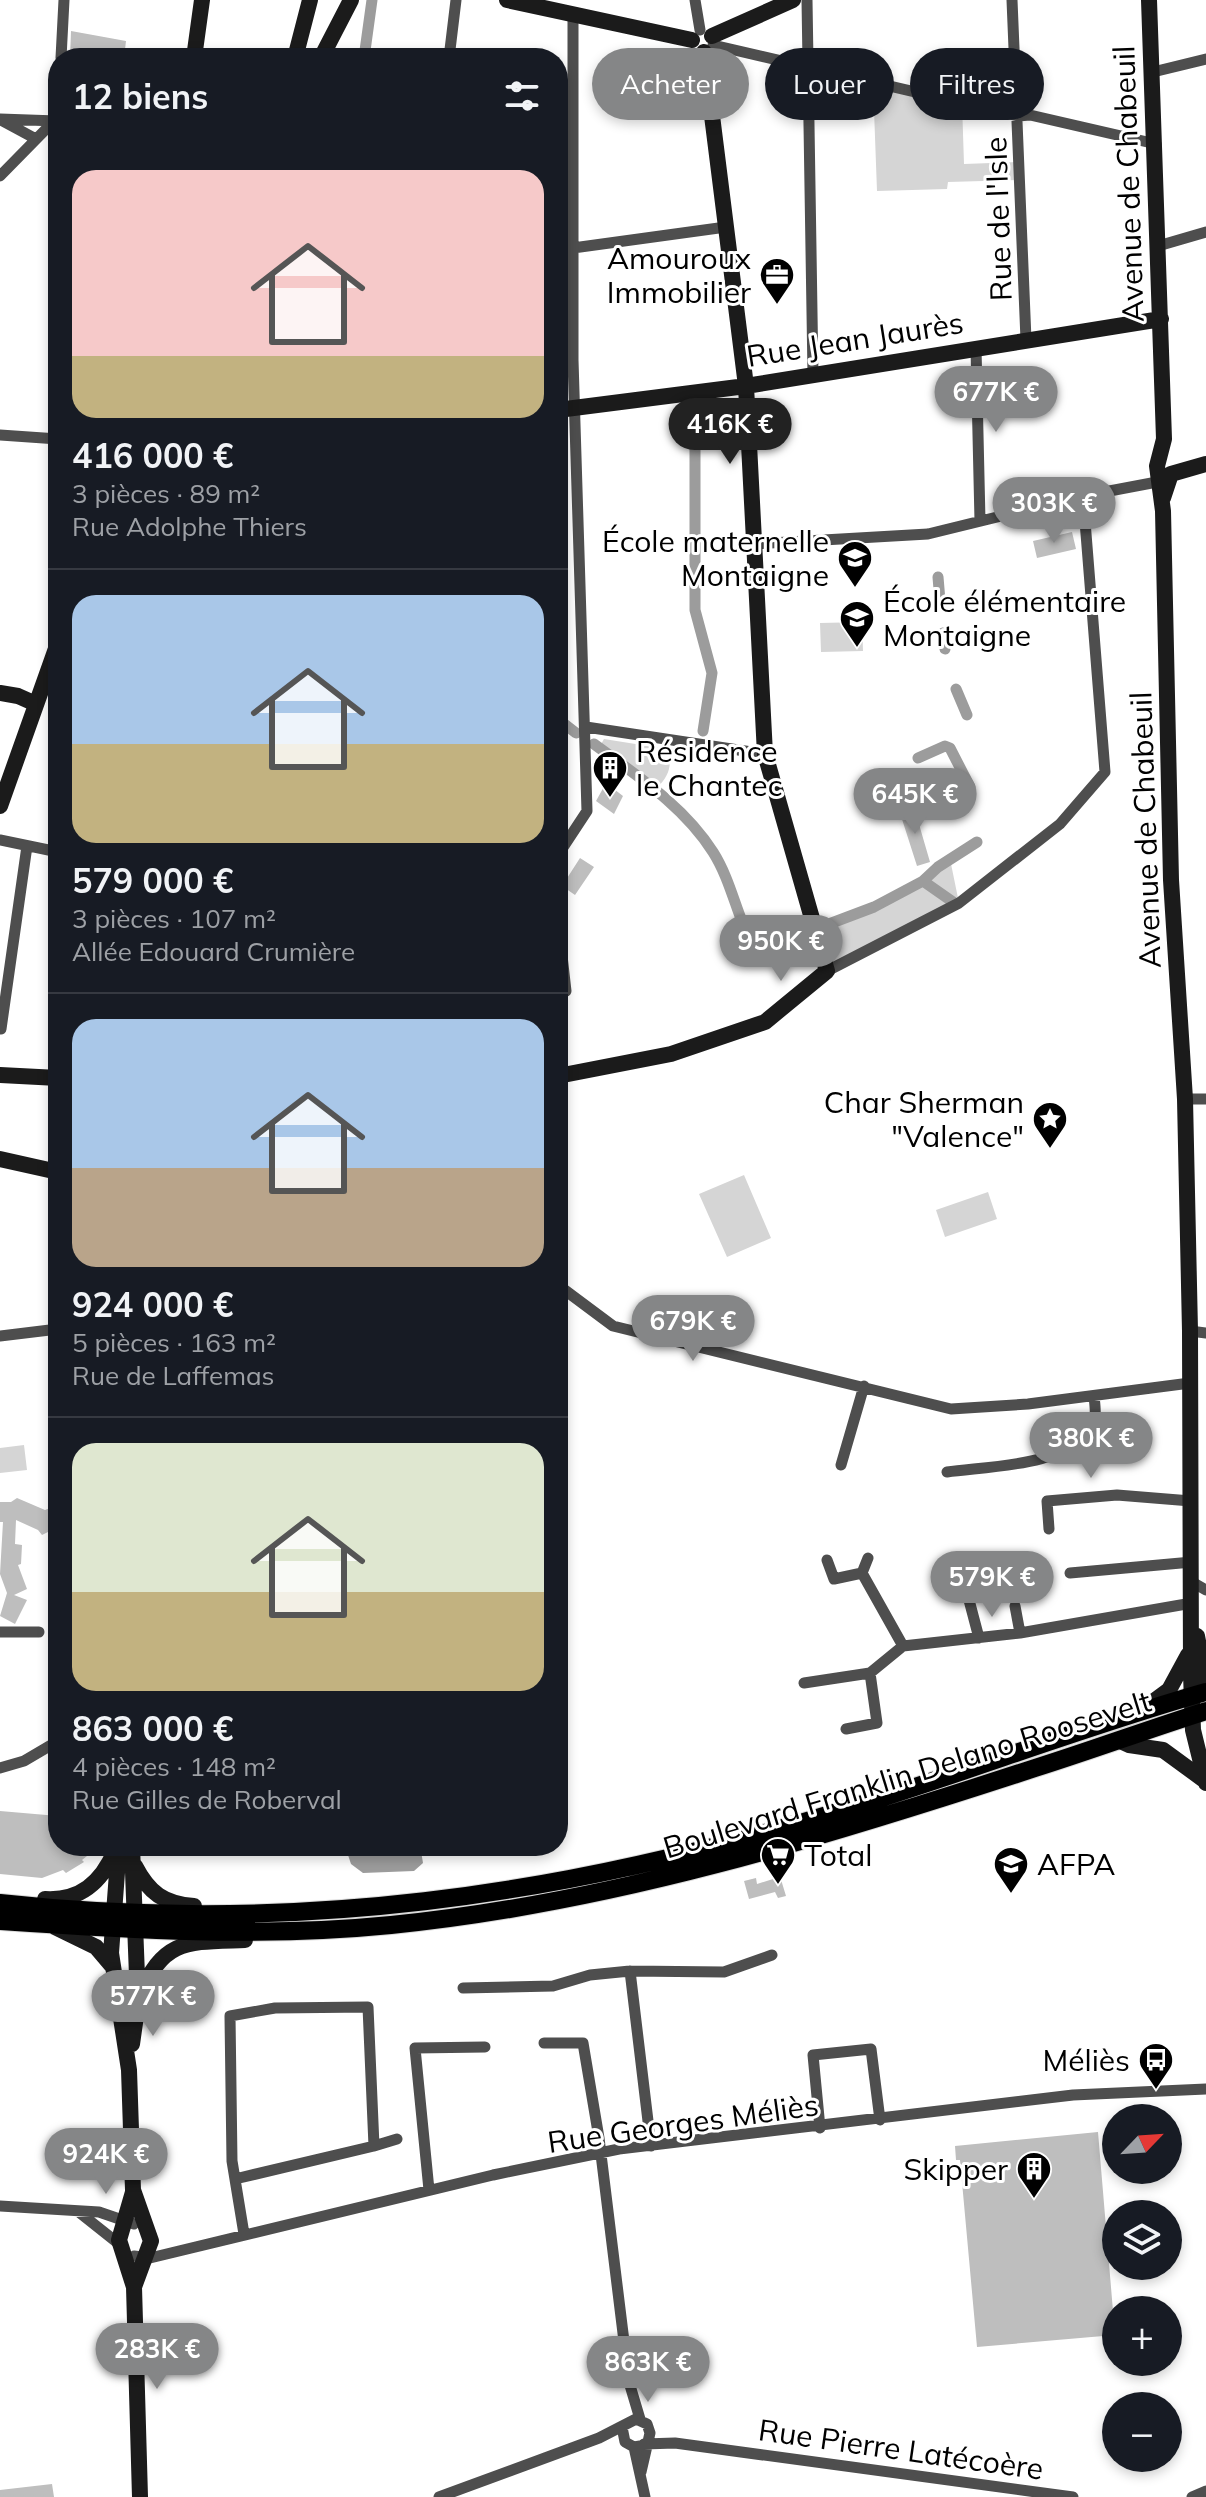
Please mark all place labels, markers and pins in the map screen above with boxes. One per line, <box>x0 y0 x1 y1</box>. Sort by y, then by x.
place label: Amouroux Immobilier <box>607 239 751 311</box>
office icon: Amouroux Immobilier <box>758 256 796 306</box>
pin: 677K € <box>931 366 1061 434</box>
pin: 416K € <box>665 398 795 466</box>
pin: 303K € <box>989 477 1119 545</box>
place label: École maternelle Montaigne <box>602 522 829 594</box>
school or university icon: École maternelle Montaigne <box>836 539 874 589</box>
place label: École élémentaire Montaigne <box>883 582 1126 654</box>
school or university icon: École élémentaire Montaigne <box>838 599 876 649</box>
place label: Résidence le Chantec <box>636 732 783 804</box>
building icon: Résidence le Chantec <box>591 749 629 799</box>
pin: 645K € <box>850 768 980 836</box>
pin: 950K € <box>716 915 846 983</box>
place label: Char Sherman "Valence" <box>824 1083 1024 1155</box>
place icon: Char Sherman "Valence" <box>1031 1100 1069 1150</box>
pin: 679K € <box>628 1295 758 1363</box>
pin: 380K € <box>1026 1412 1156 1480</box>
pin: 579K € <box>927 1551 1057 1619</box>
supermarket icon: Total <box>759 1836 797 1886</box>
place label: Total <box>804 1836 872 1874</box>
school or university icon: AFPA <box>992 1845 1030 1895</box>
place label: AFPA <box>1037 1845 1115 1883</box>
pin: 577K € <box>88 1970 218 2038</box>
place label: Méliès <box>1042 2041 1130 2079</box>
bus stop icon: Méliès <box>1137 2041 1175 2091</box>
pin: 924K € <box>41 2128 171 2196</box>
place label: Skipper <box>904 2150 1008 2188</box>
building icon: Skipper <box>1015 2150 1053 2200</box>
pin: 283K € <box>92 2323 222 2391</box>
pin: 863K € <box>583 2336 713 2404</box>

